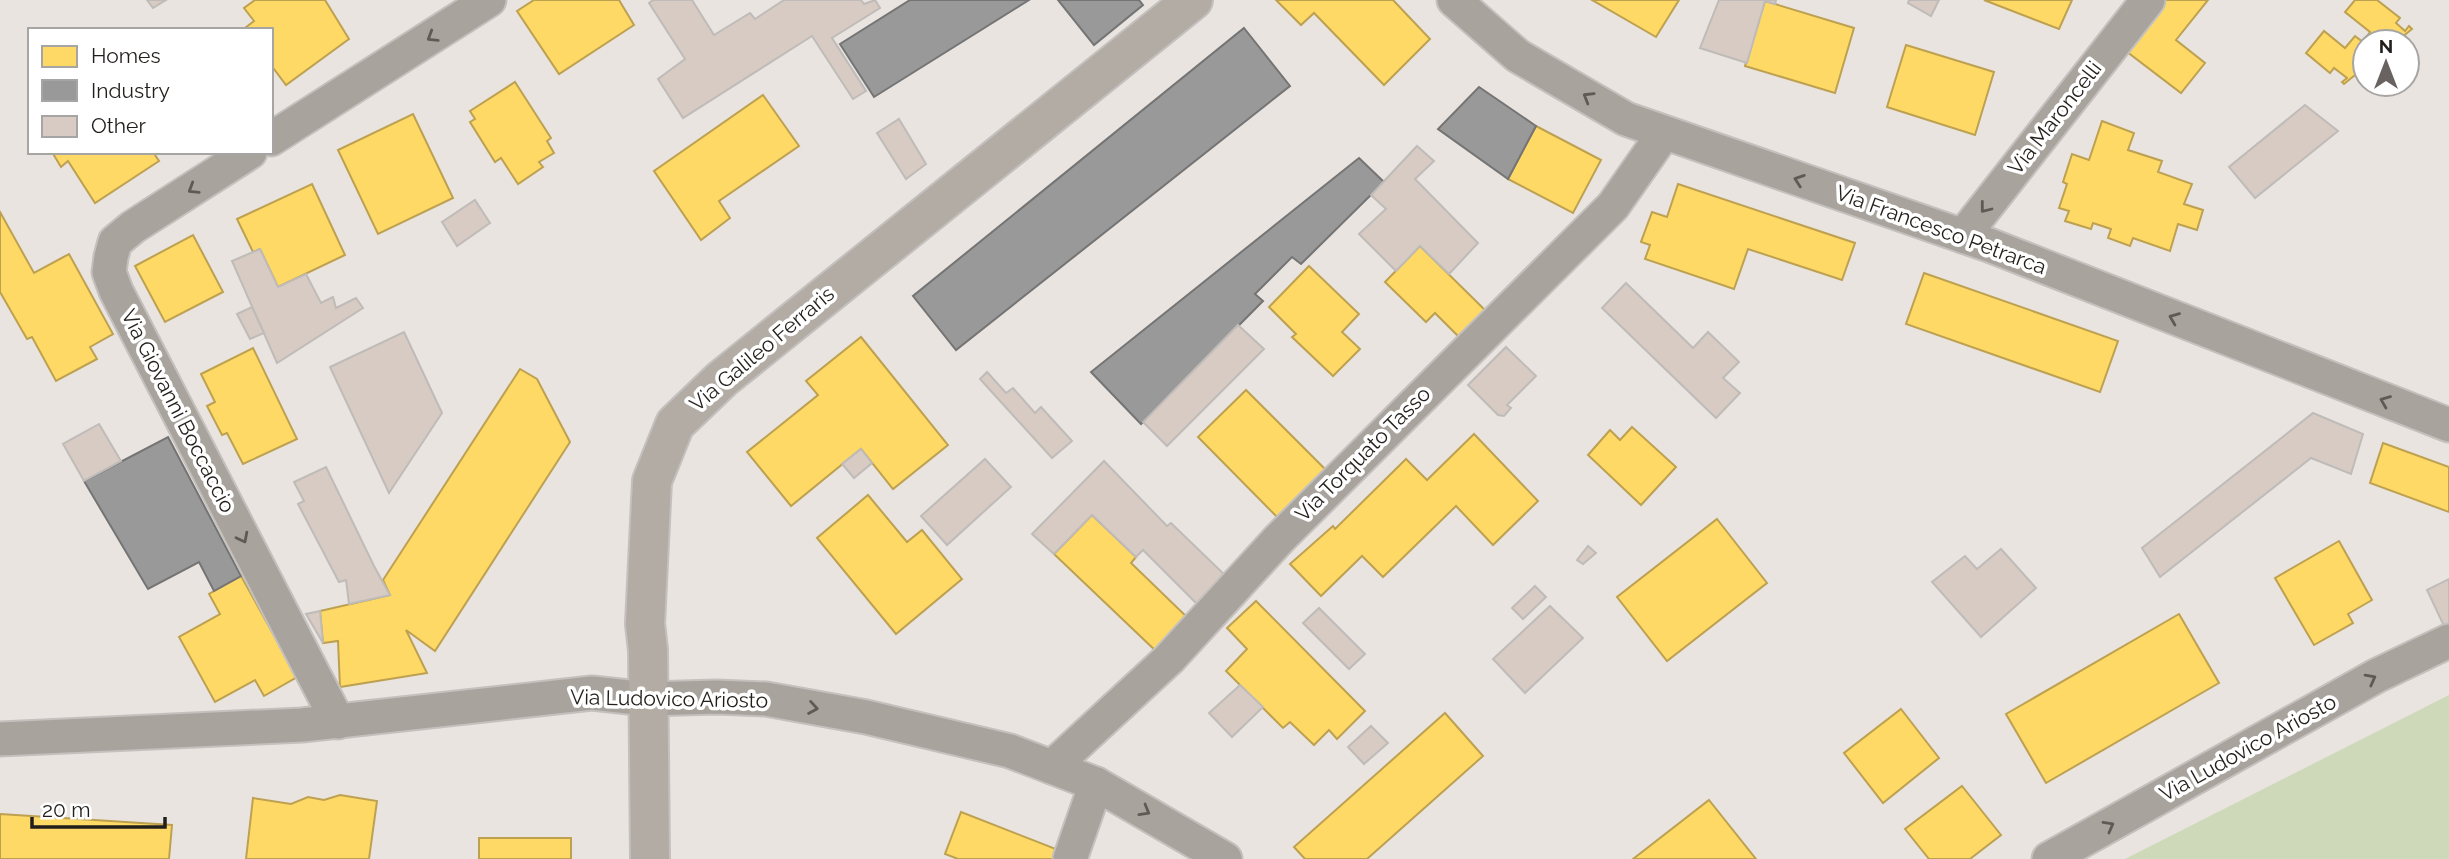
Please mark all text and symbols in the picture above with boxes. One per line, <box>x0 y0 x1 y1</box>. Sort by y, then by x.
legend <box>28 28 273 154</box>
one-way arrow <box>426 28 439 41</box>
north arrow <box>2351 28 2421 98</box>
text: N <box>2379 35 2393 57</box>
text: Homes <box>91 43 161 68</box>
street label: Via Maroncelli <box>2003 56 2107 179</box>
text: Industry <box>91 78 170 103</box>
one-way arrow <box>1583 92 1596 105</box>
text: Other <box>91 113 146 138</box>
one-way arrow <box>1794 174 1806 188</box>
one-way arrow <box>187 180 200 193</box>
street label: Via Francesco Petrarca <box>1832 180 2050 279</box>
one-way arrow <box>1980 200 1993 213</box>
street label: Via Galileo Ferraris <box>684 281 839 416</box>
street label: Via Giovanni Boccaccio <box>116 305 241 517</box>
one-way arrow <box>2168 312 2180 326</box>
street label: Via Torquato Tasso <box>1290 381 1435 526</box>
one-way arrow <box>2380 396 2392 410</box>
one-way arrow <box>235 531 249 544</box>
one-way arrow <box>2364 674 2377 687</box>
street label: Via Ludovico Ariosto <box>570 684 768 713</box>
street label: Via Ludovico Ariosto <box>2155 689 2340 806</box>
one-way arrow <box>807 700 819 715</box>
scale bar <box>32 786 164 830</box>
text: 20 m <box>42 797 90 822</box>
one-way arrow <box>1137 803 1150 816</box>
one-way arrow <box>2101 821 2114 834</box>

